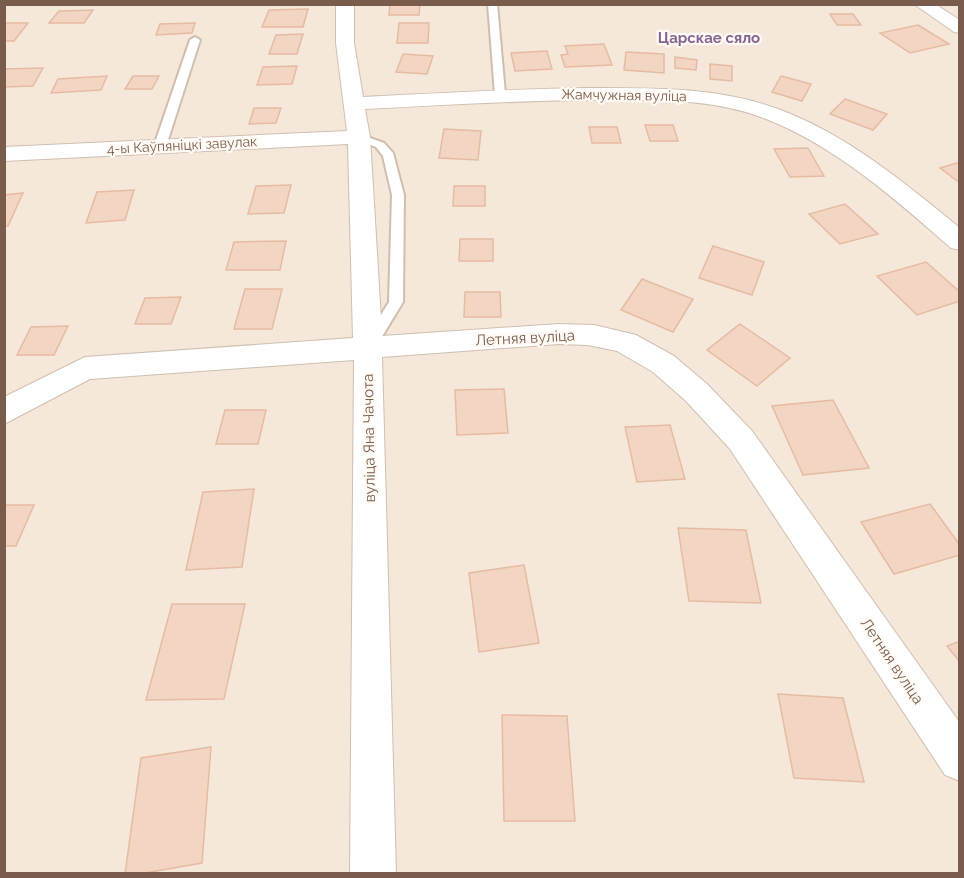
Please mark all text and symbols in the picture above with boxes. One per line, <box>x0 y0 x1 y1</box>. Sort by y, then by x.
district label: Царскае сяло <box>658 29 760 47</box>
street label: Жамчужная вуліца <box>561 86 687 104</box>
street label: 4-ы Каўпяніцкі завулак <box>106 133 258 157</box>
street label: Летняя вуліца <box>475 326 575 350</box>
street label: вуліца Яна Чачота <box>359 373 379 503</box>
street label: Летняя вуліца <box>857 615 927 707</box>

